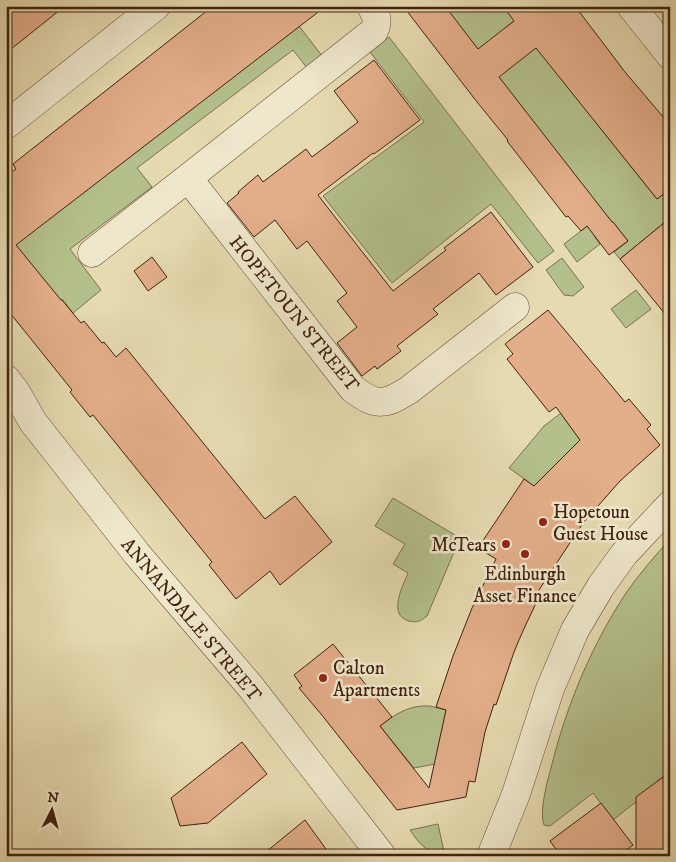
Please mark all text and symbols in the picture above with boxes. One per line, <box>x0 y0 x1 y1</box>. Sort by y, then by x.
street label: HOPETOUN STREET <box>224 231 364 397</box>
place label: Hopetoun Guest House <box>553 501 648 546</box>
marker: Hopetoun Guest House <box>537 516 549 528</box>
street label: ANNANDALE STREET <box>116 534 266 707</box>
place label: McTears <box>431 534 496 557</box>
marker: McTears <box>500 538 512 550</box>
marker: Edinburgh Asset Finance <box>519 548 531 560</box>
place label: Edinburgh Asset Finance <box>473 563 577 608</box>
place label: Calton Apartments <box>333 657 420 702</box>
marker: Calton Apartments <box>317 672 329 684</box>
north arrow <box>28 784 78 834</box>
text: N <box>47 789 60 808</box>

